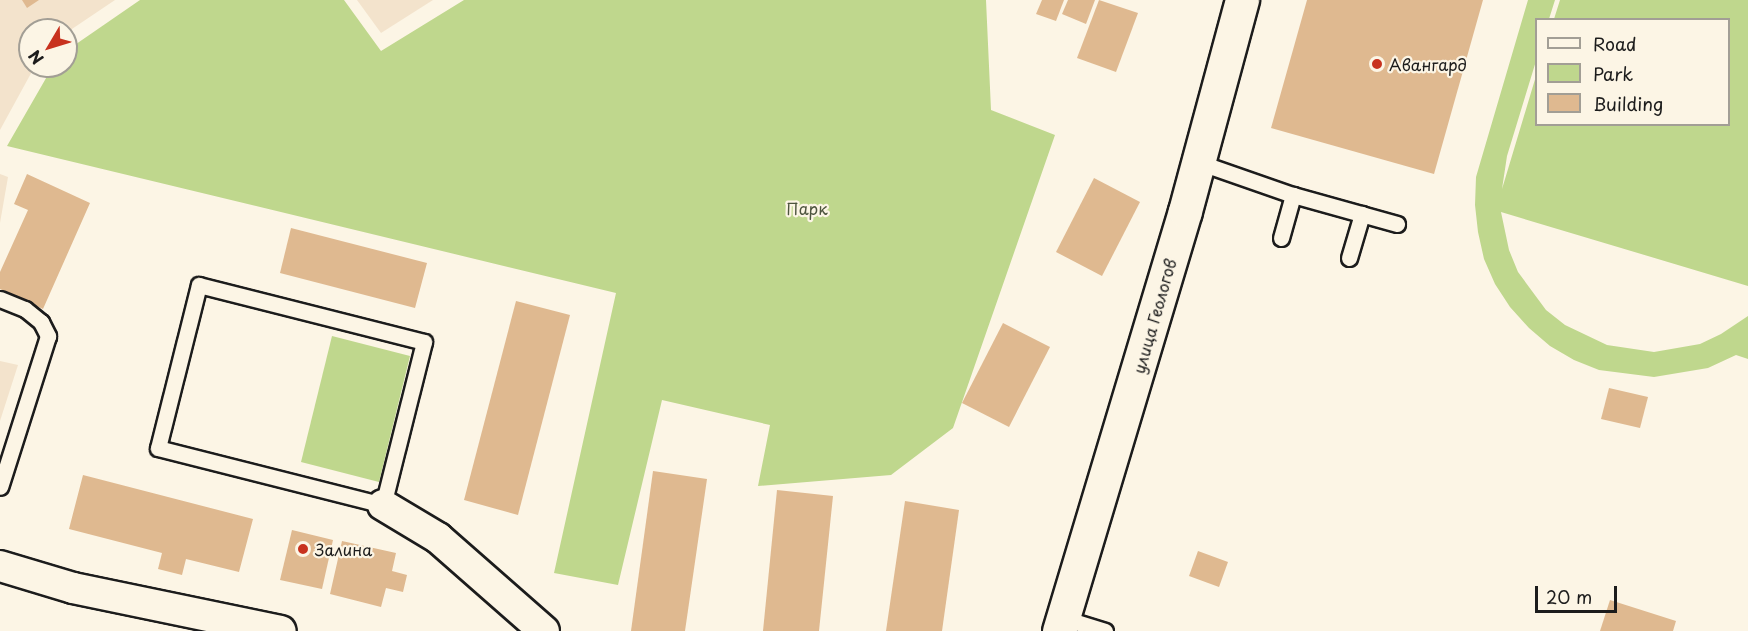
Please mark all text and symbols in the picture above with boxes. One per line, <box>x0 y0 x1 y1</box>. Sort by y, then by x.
north arrow <box>18 18 78 78</box>
legend <box>1535 18 1730 126</box>
text: Road <box>1593 30 1637 57</box>
text: N <box>22 45 49 70</box>
place label: Авангард <box>1389 54 1467 74</box>
marker: Авангард <box>1370 57 1384 71</box>
text: Park <box>1593 60 1633 87</box>
text: Building <box>1593 90 1663 117</box>
park label: Парк <box>786 198 828 218</box>
street label: улица Геологов <box>1128 256 1180 376</box>
place label: Залина <box>315 539 372 559</box>
marker: Залина <box>296 542 310 556</box>
scale bar <box>1538 574 1620 612</box>
text: 20 m <box>1546 583 1592 610</box>

